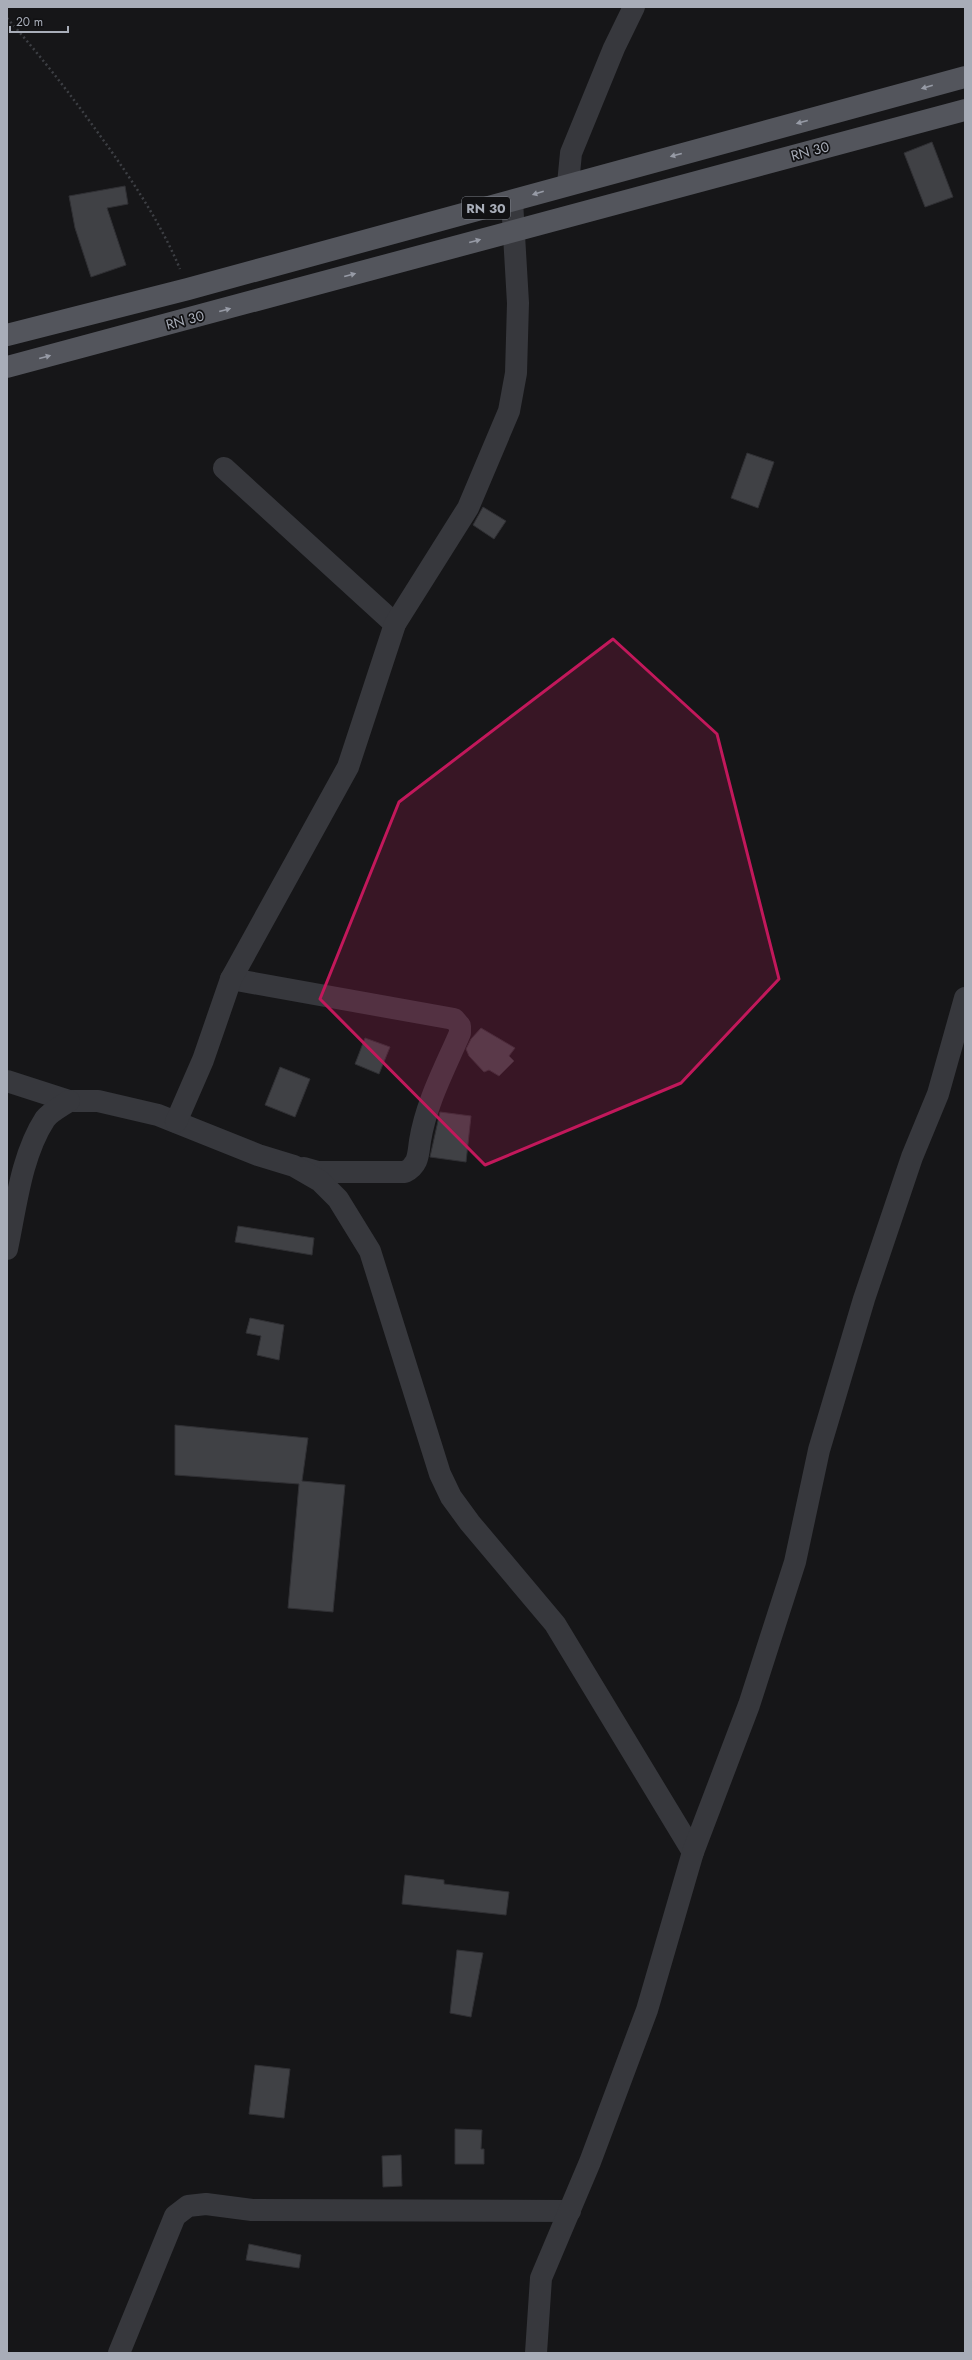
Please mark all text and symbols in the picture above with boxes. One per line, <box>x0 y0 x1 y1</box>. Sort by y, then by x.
scale bar <box>10 8 68 34</box>
text: 20 m <box>16 13 43 31</box>
one-way arrow <box>921 85 934 91</box>
one-way arrow <box>796 119 808 125</box>
street label: RN 30 <box>789 136 831 166</box>
one-way arrow <box>670 152 682 158</box>
one-way arrow <box>531 190 543 196</box>
road number: RN 30 <box>462 197 510 219</box>
one-way arrow <box>470 238 482 244</box>
one-way arrow <box>344 272 356 278</box>
street label: RN 30 <box>164 305 206 335</box>
one-way arrow <box>219 307 231 313</box>
one-way arrow <box>39 354 51 360</box>

